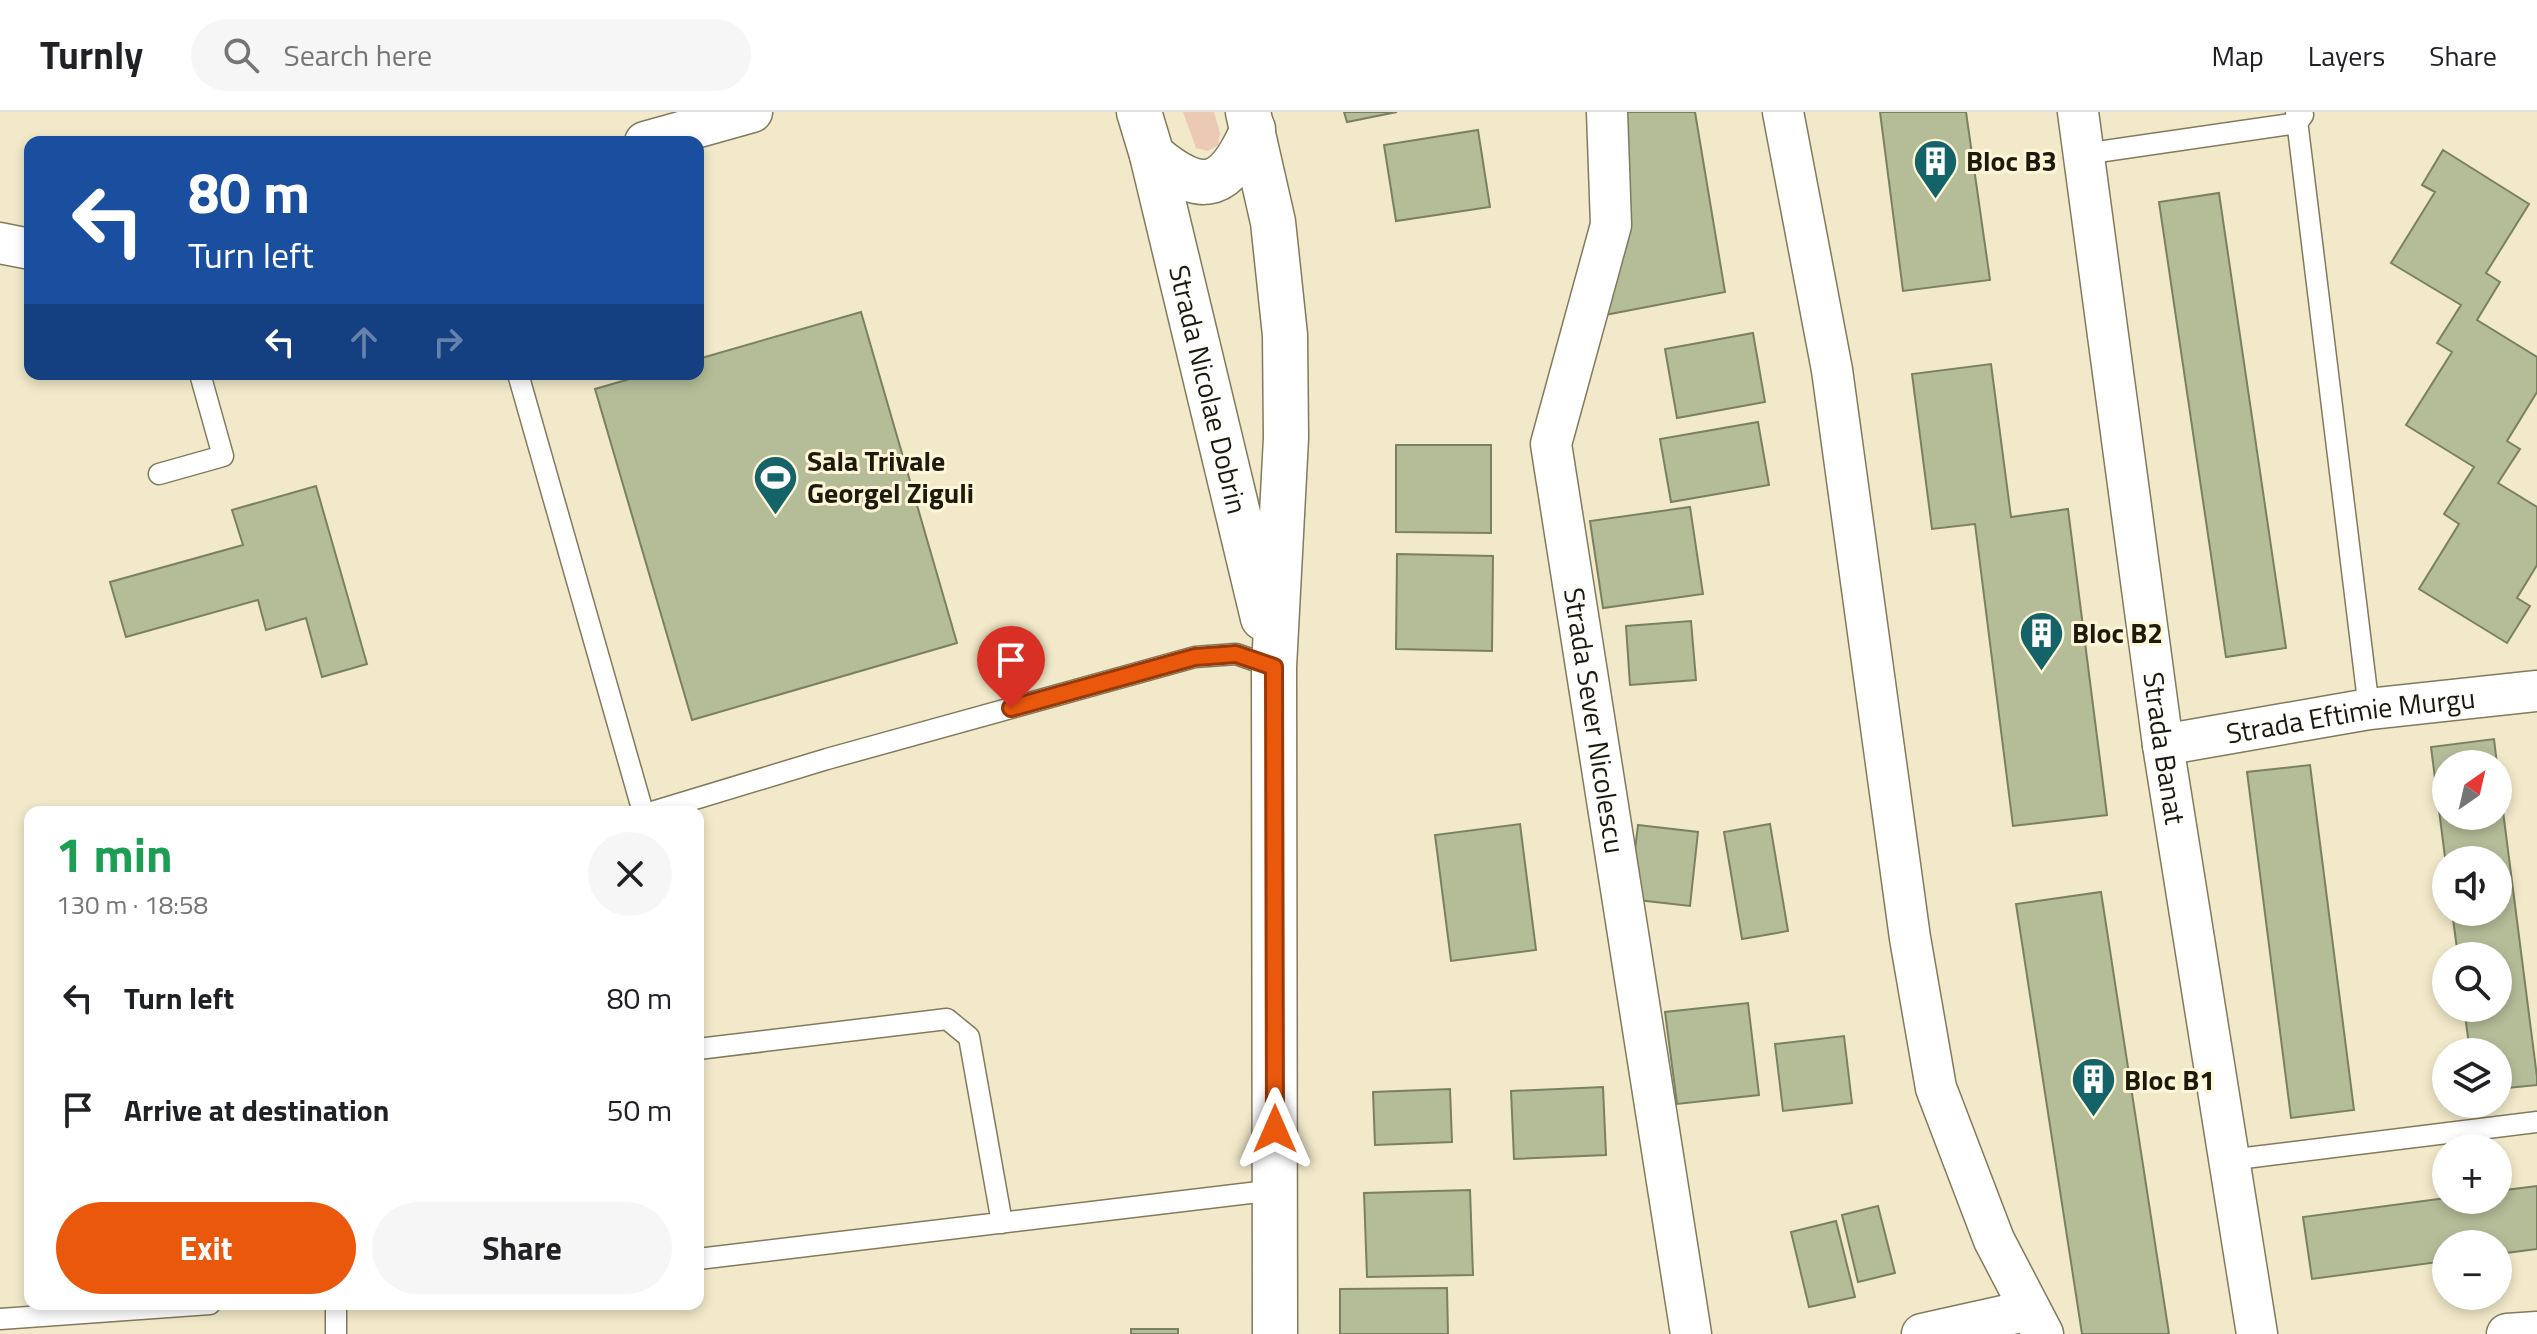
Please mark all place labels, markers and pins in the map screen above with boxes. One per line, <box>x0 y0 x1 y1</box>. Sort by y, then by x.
building icon: Bloc B3 <box>1911 137 1959 200</box>
place label: Bloc B3 <box>1966 139 2057 182</box>
place label: Sala Trivale Georgel Ziguli <box>807 439 974 514</box>
sports icon: Sala Trivale Georgel Ziguli <box>752 453 800 516</box>
building icon: Bloc B2 <box>2017 609 2065 672</box>
place label: Bloc B2 <box>2072 611 2163 654</box>
pin <box>977 626 1045 708</box>
building icon: Bloc B1 <box>2069 1056 2117 1119</box>
place label: Bloc B1 <box>2124 1058 2215 1101</box>

